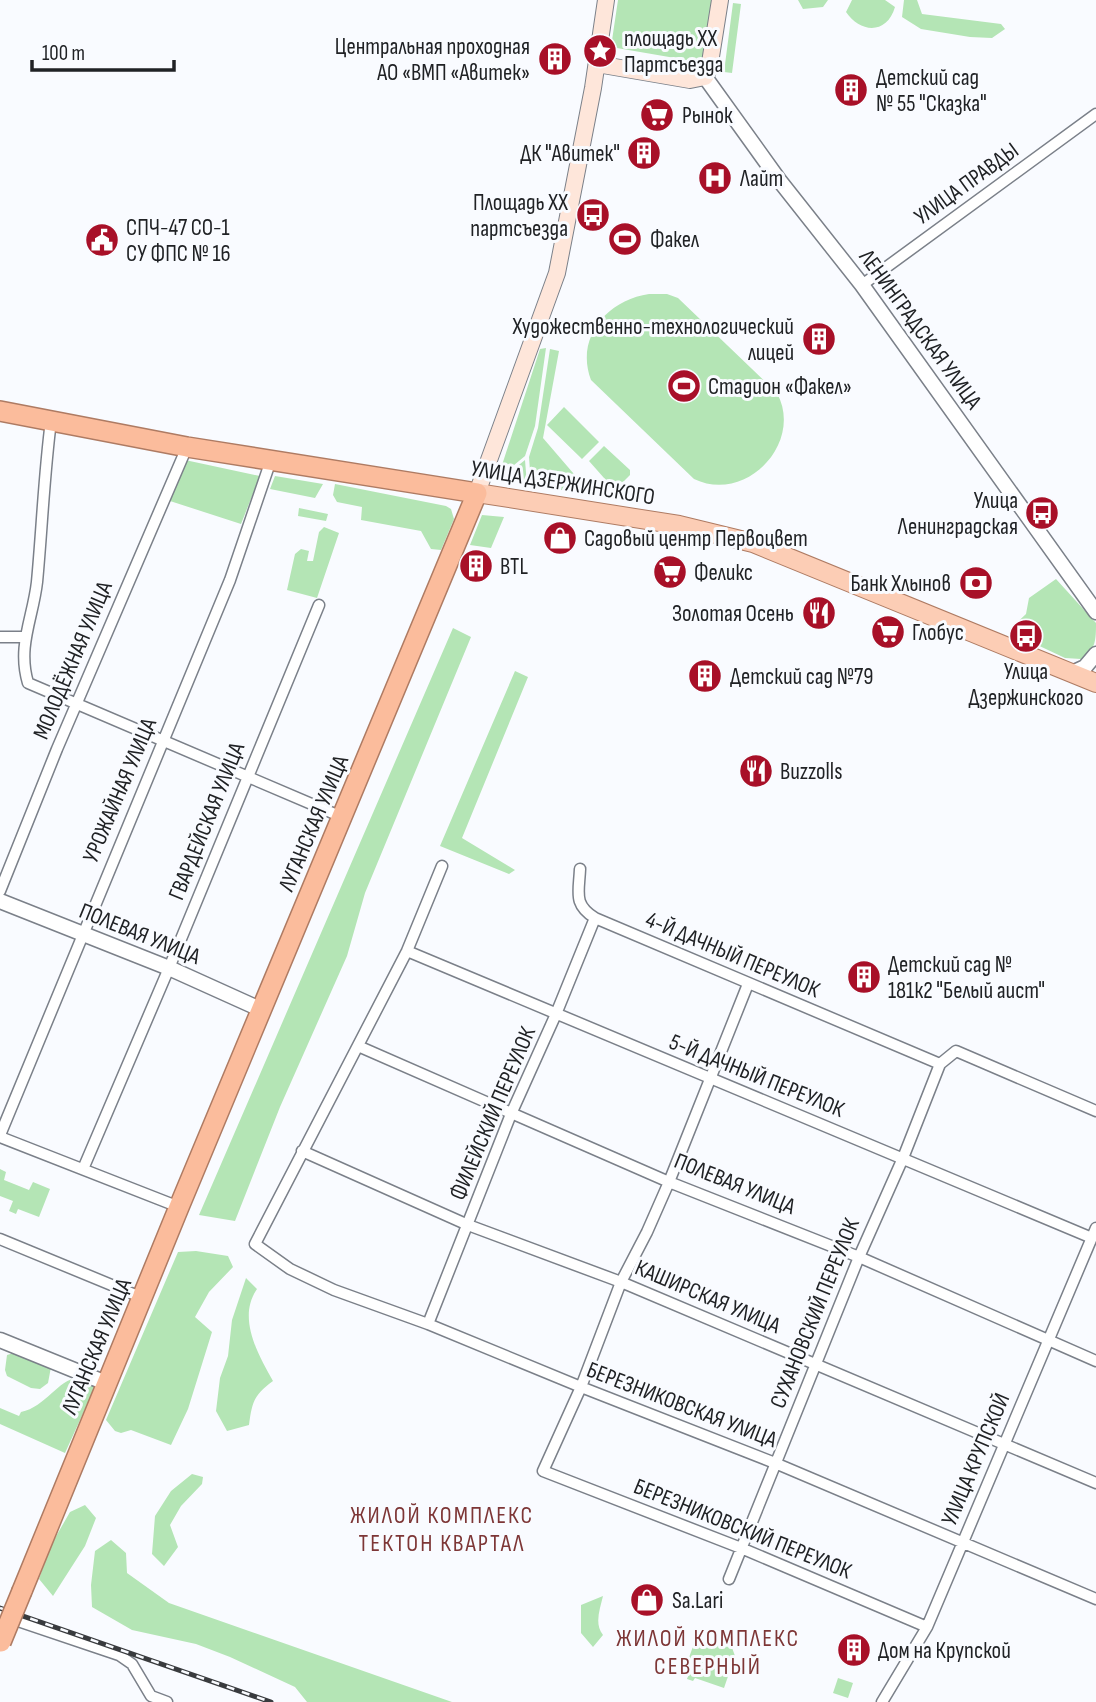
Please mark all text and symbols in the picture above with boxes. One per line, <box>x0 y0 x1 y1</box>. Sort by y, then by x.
place label: площадь XX Партсъезда <box>624 25 723 79</box>
scale bar <box>32 28 173 72</box>
place icon: площадь XX Партсъезда <box>581 32 619 70</box>
place label: Центральная проходная АО «ВМП «Авитек» <box>335 33 530 87</box>
building icon: Центральная проходная АО «ВМП «Авитек» <box>536 40 574 78</box>
text: 100 m <box>42 41 85 66</box>
place label: Детский сад № 55 "Сказка" <box>876 64 987 118</box>
building icon: Детский сад № 55 "Сказка" <box>832 71 870 109</box>
supermarket icon: Рынок <box>638 96 676 134</box>
place label: Рынок <box>682 102 733 130</box>
building icon: ДК "Авитек" <box>625 134 663 172</box>
street label: УЛИЦА ПРАВДЫ <box>909 137 1024 231</box>
place label: ДК "Авитек" <box>520 140 620 168</box>
hospital icon: Лайт <box>696 159 734 197</box>
place label: Лайт <box>739 165 783 193</box>
place label: Площадь ХХ партсъезда <box>470 189 568 243</box>
bus stop icon: Площадь ХХ партсъезда <box>574 196 612 234</box>
place label: СПЧ-47 СО-1 СУ ФПС № 16 <box>126 214 231 268</box>
sports icon: Факел <box>606 220 644 258</box>
public building icon: СПЧ-47 СО-1 СУ ФПС № 16 <box>83 221 121 259</box>
place label: Факел <box>650 226 700 254</box>
street label: ЛЕНИНГРАДСКАЯ УЛИЦА <box>852 243 988 415</box>
place label: Художественно-технологический лицей <box>511 313 794 367</box>
building icon: Художественно-технологический лицей <box>800 320 838 358</box>
sports icon: Стадион «Факел» <box>665 367 703 405</box>
place label: Стадион «Факел» <box>708 373 852 401</box>
street label: УЛИЦА ДЗЕРЖИНСКОГО <box>469 455 657 511</box>
place label: Улица Ленинградская <box>897 487 1018 541</box>
bus stop icon: Улица Ленинградская <box>1023 494 1061 532</box>
shop icon: Садовый центр Первоцвет <box>541 519 579 557</box>
place label: Садовый центр Первоцвет <box>584 525 808 553</box>
building icon: BTL <box>457 547 495 585</box>
place label: BTL <box>500 553 528 581</box>
supermarket icon: Феликс <box>651 553 689 591</box>
place label: Феликс <box>694 559 753 587</box>
bank icon: Банк Хлынов <box>957 564 995 602</box>
place label: Банк Хлынов <box>850 570 951 598</box>
street label: МОЛОДЁЖНАЯ УЛИЦА <box>27 577 119 743</box>
restaurant icon: Золотая Осень <box>800 594 838 632</box>
place label: Золотая Осень <box>672 600 794 628</box>
supermarket icon: Глобус <box>869 613 907 651</box>
bus stop icon: Улица Дзержинского <box>1007 617 1045 655</box>
place label: Глобус <box>912 619 964 647</box>
building icon: Детский сад №79 <box>686 657 724 695</box>
place label: Улица Дзержинского <box>969 658 1083 712</box>
place label: Детский сад №79 <box>730 663 873 691</box>
street label: УРОЖАЙНАЯ УЛИЦА <box>77 714 163 867</box>
street label: ГВАРДЕЙСКАЯ УЛИЦА <box>163 738 251 904</box>
street label: ЛУГАНСКАЯ УЛИЦА <box>272 751 355 896</box>
restaurant icon: Buzzolls <box>737 752 775 790</box>
place label: Buzzolls <box>780 758 842 786</box>
street label: ПОЛЕВАЯ УЛИЦА <box>75 897 204 971</box>
street label: 4-Й ДАЧНЫЙ ПЕРЕУЛОК <box>641 906 825 1005</box>
place label: Детский сад № 181к2 "Белый аист" <box>888 951 1045 1005</box>
building icon: Детский сад № 181к2 "Белый аист" <box>845 958 883 996</box>
street label: ФИЛЕЙСКИЙ ПЕРЕУЛОК <box>444 1022 542 1204</box>
street label: 5-Й ДАЧНЫЙ ПЕРЕУЛОК <box>665 1028 849 1124</box>
street label: ПОЛЕВАЯ УЛИЦА <box>670 1147 799 1221</box>
street label: СУХАНОВСКИЙ ПЕРЕУЛОК <box>764 1214 866 1412</box>
street label: КАШИРСКАЯ УЛИЦА <box>631 1254 785 1340</box>
street label: ЛУГАНСКАЯ УЛИЦА <box>55 1274 138 1419</box>
street label: БЕРЕЗНИКОВСКАЯ УЛИЦА <box>583 1356 781 1454</box>
street label: УЛИЦА КРУПСКОЙ <box>936 1389 1016 1530</box>
street label: БЕРЕЗНИКОВСКИЙ ПЕРЕУЛОК <box>630 1472 856 1586</box>
district label: ЖИЛОЙ КОМПЛЕКС ТЕКТОН КВАРТАЛ <box>350 1501 534 1558</box>
shop icon: Sa.Lari <box>628 1581 666 1619</box>
place label: Sa.Lari <box>672 1587 723 1615</box>
district label: ЖИЛОЙ КОМПЛЕКС СЕВЕРНЫЙ <box>616 1624 800 1681</box>
building icon: Дом на Крупской <box>835 1631 873 1669</box>
place label: Дом на Крупской <box>878 1637 1011 1665</box>

